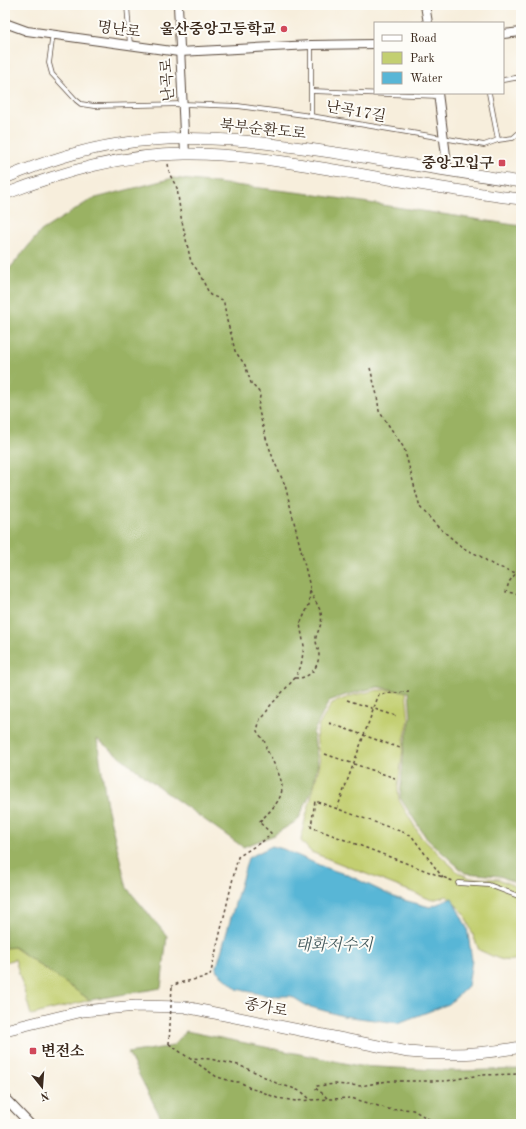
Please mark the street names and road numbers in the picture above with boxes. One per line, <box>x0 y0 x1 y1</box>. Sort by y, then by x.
street label: 명난로 <box>96 18 142 41</box>
street label: 난곡로 <box>157 57 177 102</box>
street label: 난곡17길 <box>324 98 387 125</box>
street label: 북부순환도로 <box>219 116 308 143</box>
street label: 종가로 <box>243 995 289 1020</box>

